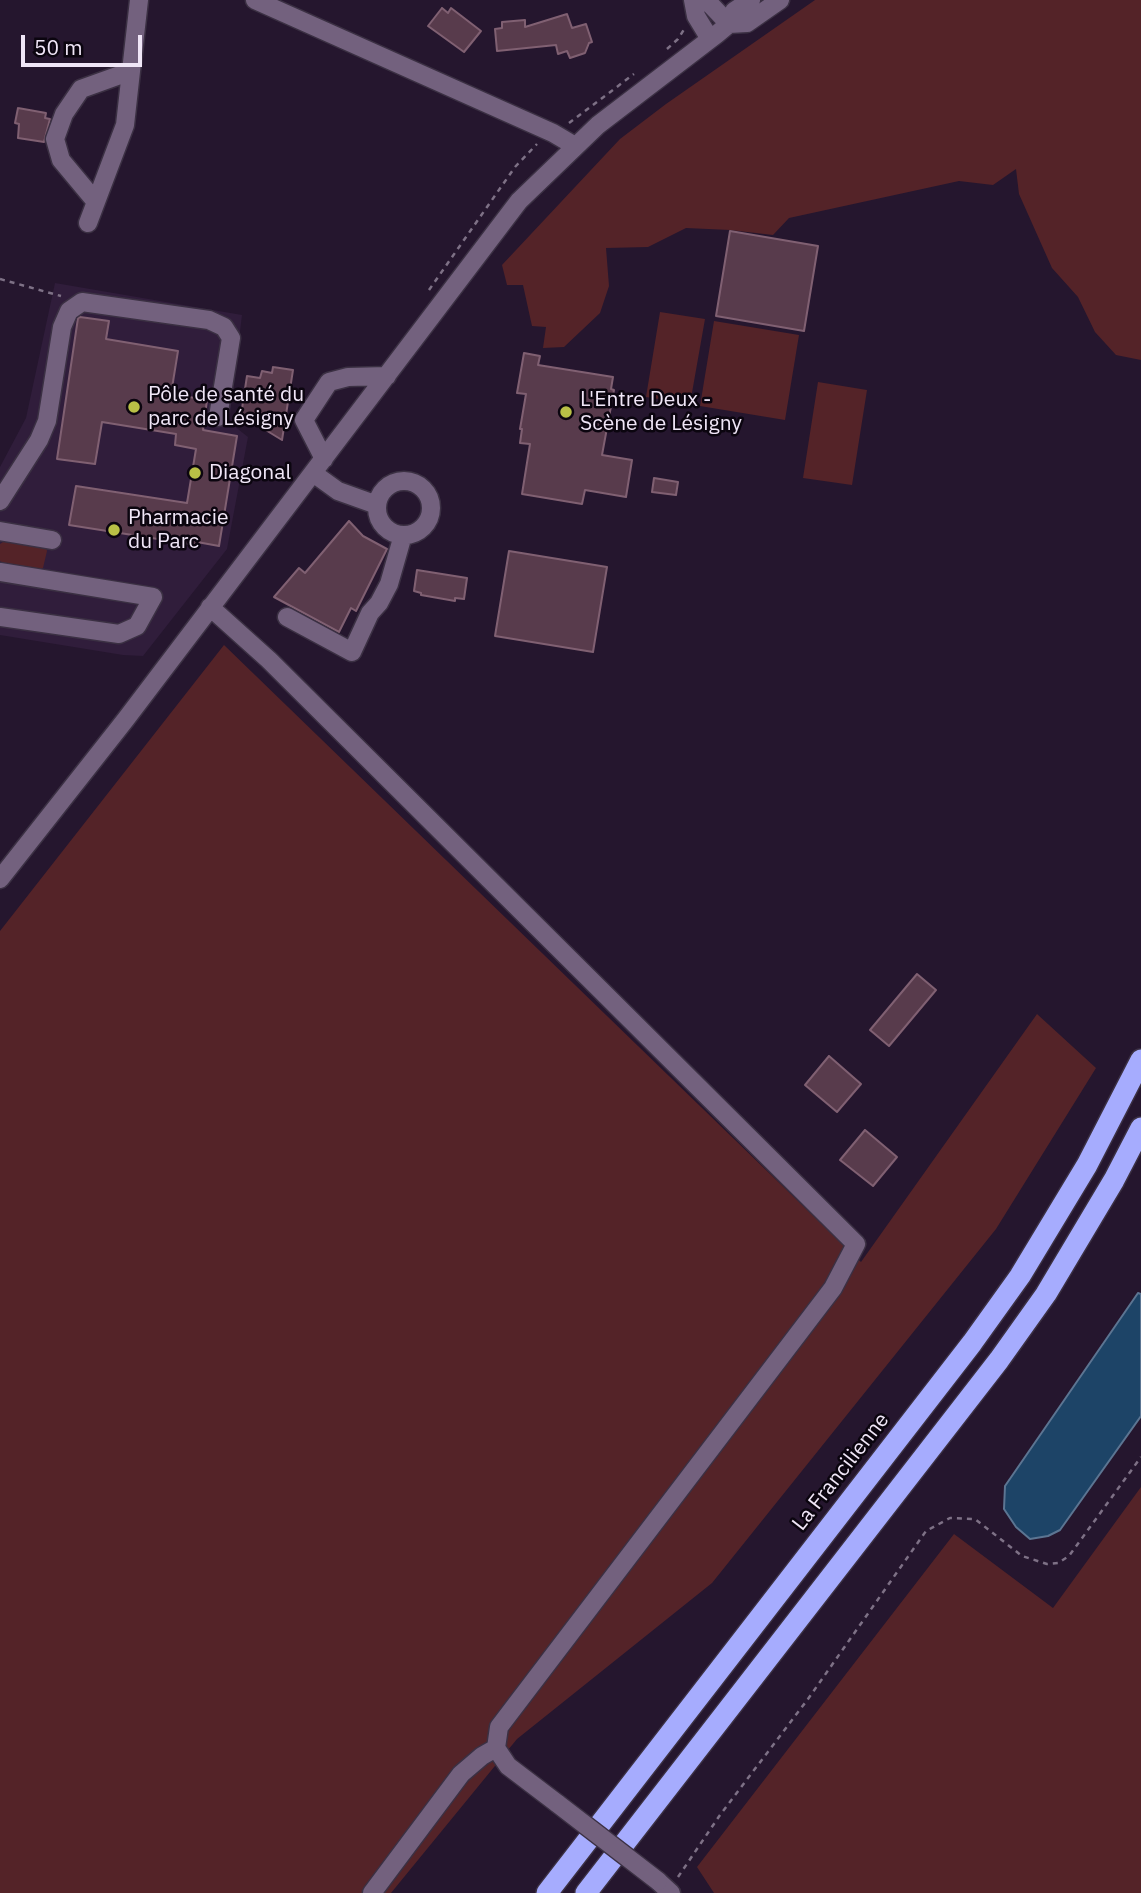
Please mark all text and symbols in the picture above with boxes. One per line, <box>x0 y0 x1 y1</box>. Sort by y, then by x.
scale bar <box>24 21 145 65</box>
text: 50 m <box>34 33 83 61</box>
place label: Pôle de santé du parc de Lésigny <box>148 382 304 432</box>
place label: L'Entre Deux - Scène de Lésigny <box>580 387 742 437</box>
marker: Pôle de santé du parc de Lésigny <box>126 399 142 415</box>
marker: L'Entre Deux - Scène de Lésigny <box>558 404 574 420</box>
place label: Diagonal <box>209 460 291 486</box>
marker: Diagonal <box>187 465 203 481</box>
place label: Pharmacie du Parc <box>128 505 228 555</box>
marker: Pharmacie du Parc <box>106 522 122 538</box>
street label: La Francilienne <box>787 1408 895 1536</box>

